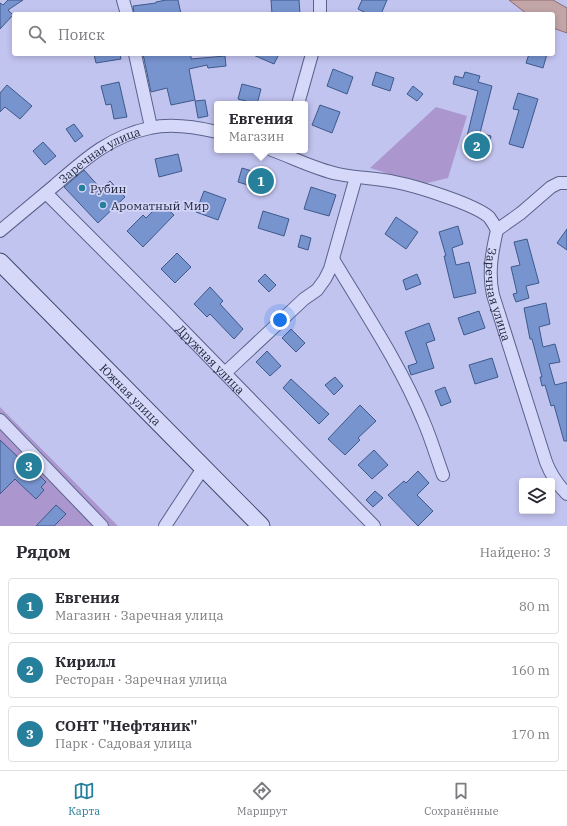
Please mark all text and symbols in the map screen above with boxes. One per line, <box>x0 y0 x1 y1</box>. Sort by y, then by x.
search box <box>12 12 555 56</box>
icon: search <box>26 23 48 45</box>
text: Поиск <box>58 25 105 44</box>
popup <box>214 101 308 153</box>
text: Евгения <box>229 109 293 128</box>
street label: Заречная улица <box>55 123 142 186</box>
text: Магазин <box>229 128 284 145</box>
pin: 2 <box>464 131 490 161</box>
pin: 1 <box>248 166 274 196</box>
place label: Рубин <box>90 181 127 196</box>
marker: Рубин <box>77 183 87 193</box>
place label: Ароматный Мир <box>111 198 209 213</box>
marker: Ароматный Мир <box>98 200 108 210</box>
street label: Заречная улица <box>483 247 515 343</box>
your location <box>270 310 290 330</box>
street label: Дружная улица <box>174 321 249 397</box>
street label: Южная улица <box>97 360 165 429</box>
pin: 3 <box>16 451 42 481</box>
map controls <box>519 478 555 514</box>
button: layers <box>519 478 555 514</box>
text: Рядом <box>16 541 71 563</box>
text: Найдено: 3 <box>480 544 551 561</box>
text: Евгения <box>55 588 120 607</box>
text: 1 <box>26 598 34 615</box>
text: 80 m <box>519 598 550 615</box>
text: Магазин · Заречная улица <box>55 607 224 624</box>
text: Кирилл <box>55 652 116 671</box>
text: 2 <box>26 662 34 679</box>
text: 160 m <box>511 662 550 679</box>
text: Ресторан · Заречная улица <box>55 671 227 688</box>
text: СОНТ "Нефтяник" <box>55 716 197 735</box>
text: 3 <box>26 726 34 743</box>
text: 170 m <box>511 726 550 743</box>
text: Парк · Садовая улица <box>55 735 192 752</box>
tab: Карта <box>68 780 100 818</box>
tab: Маршрут <box>237 780 287 818</box>
tab: Сохранённые <box>424 780 499 818</box>

